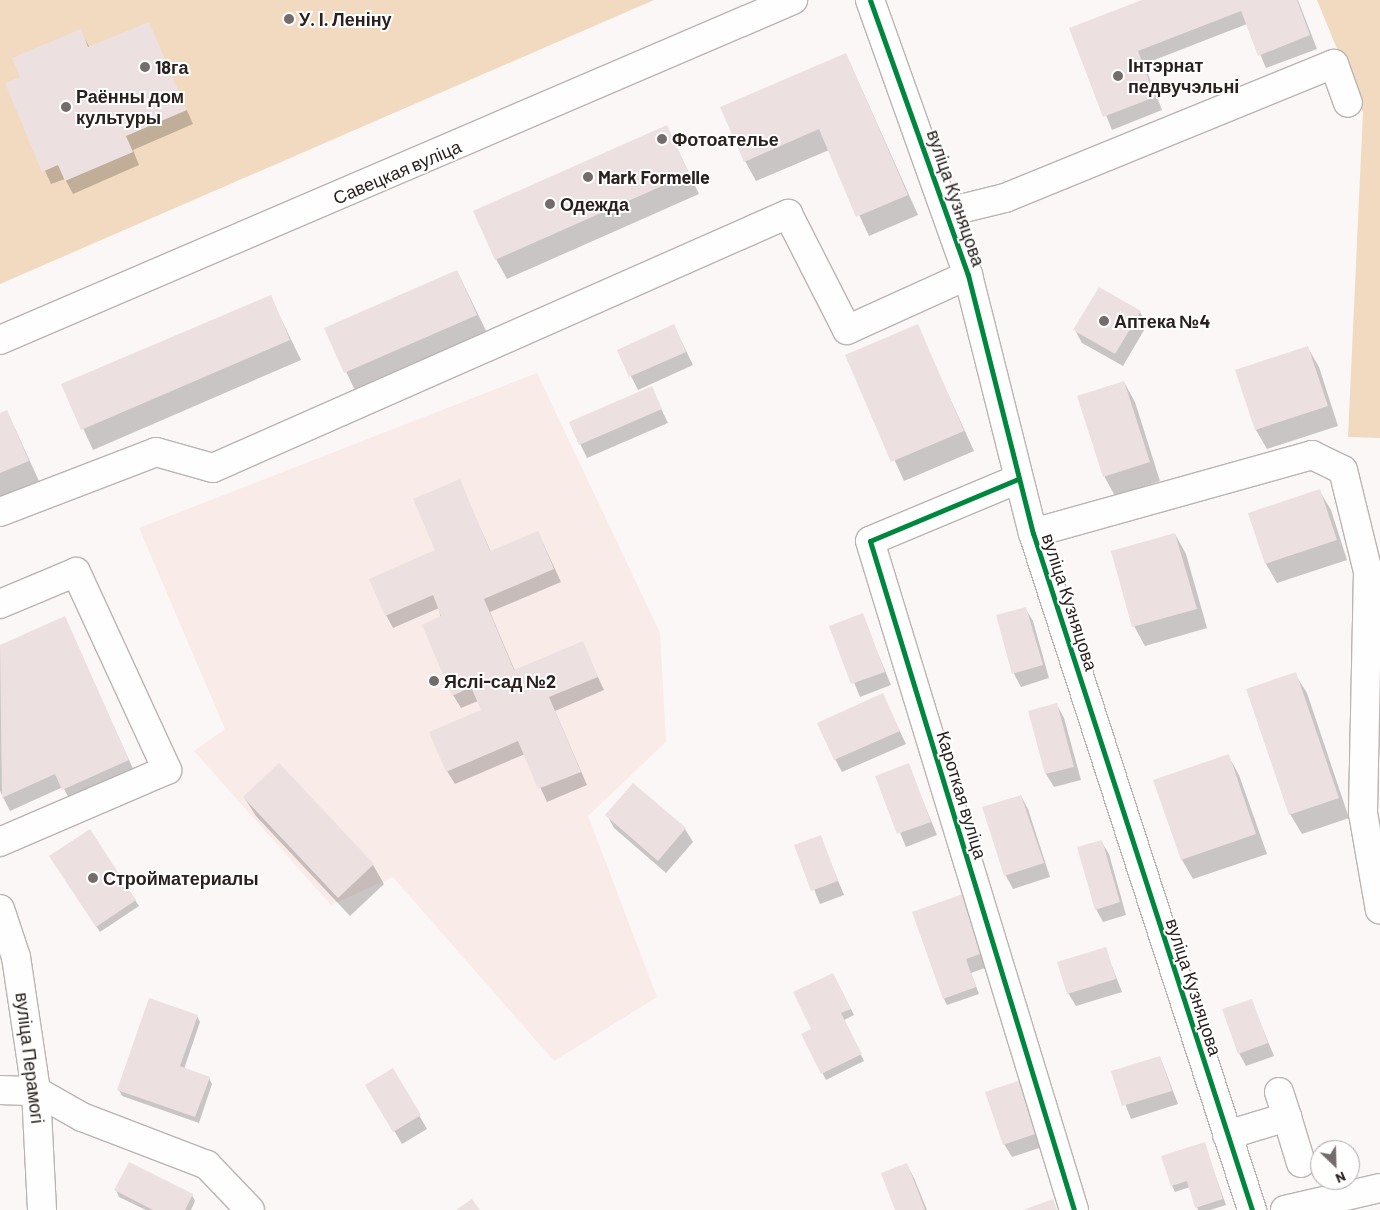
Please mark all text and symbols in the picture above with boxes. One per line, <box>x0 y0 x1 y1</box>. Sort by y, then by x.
place label: У. І. Леніну <box>299 8 392 30</box>
marker: У. І. Леніну <box>283 13 295 25</box>
place label: Інтэрнат педвучэльні <box>1128 55 1239 98</box>
place label: 18га <box>155 56 189 78</box>
marker: 18га <box>139 61 151 73</box>
marker: Інтэрнат педвучэльні <box>1112 70 1124 82</box>
place label: Раённы дом культуры <box>76 86 184 128</box>
marker: Раённы дом культуры <box>60 101 72 113</box>
street label: вуліца Кузняцова <box>922 127 990 269</box>
place label: Фотоателье <box>672 128 779 150</box>
marker: Фотоателье <box>656 133 668 145</box>
street label: Савецкая вуліца <box>330 135 464 209</box>
place label: Mark Formelle <box>598 166 710 188</box>
marker: Mark Formelle <box>582 171 594 183</box>
place label: Одежда <box>560 193 629 215</box>
marker: Одежда <box>544 198 556 210</box>
place label: Аптека №4 <box>1114 310 1210 332</box>
marker: Аптека №4 <box>1098 315 1110 327</box>
street label: вуліца Кузняцова <box>1038 531 1102 673</box>
place label: Яслі-сад №2 <box>444 670 556 692</box>
marker: Яслі-сад №2 <box>428 675 440 687</box>
street label: Кароткая вуліца <box>932 728 992 862</box>
place label: Стройматериалы <box>103 867 259 889</box>
marker: Стройматериалы <box>87 872 99 884</box>
street label: вуліца Кузняцова <box>1162 916 1226 1058</box>
street label: вуліца Перамогі <box>11 991 49 1125</box>
north arrow <box>1310 1140 1360 1190</box>
text: N <box>1333 1169 1349 1188</box>

